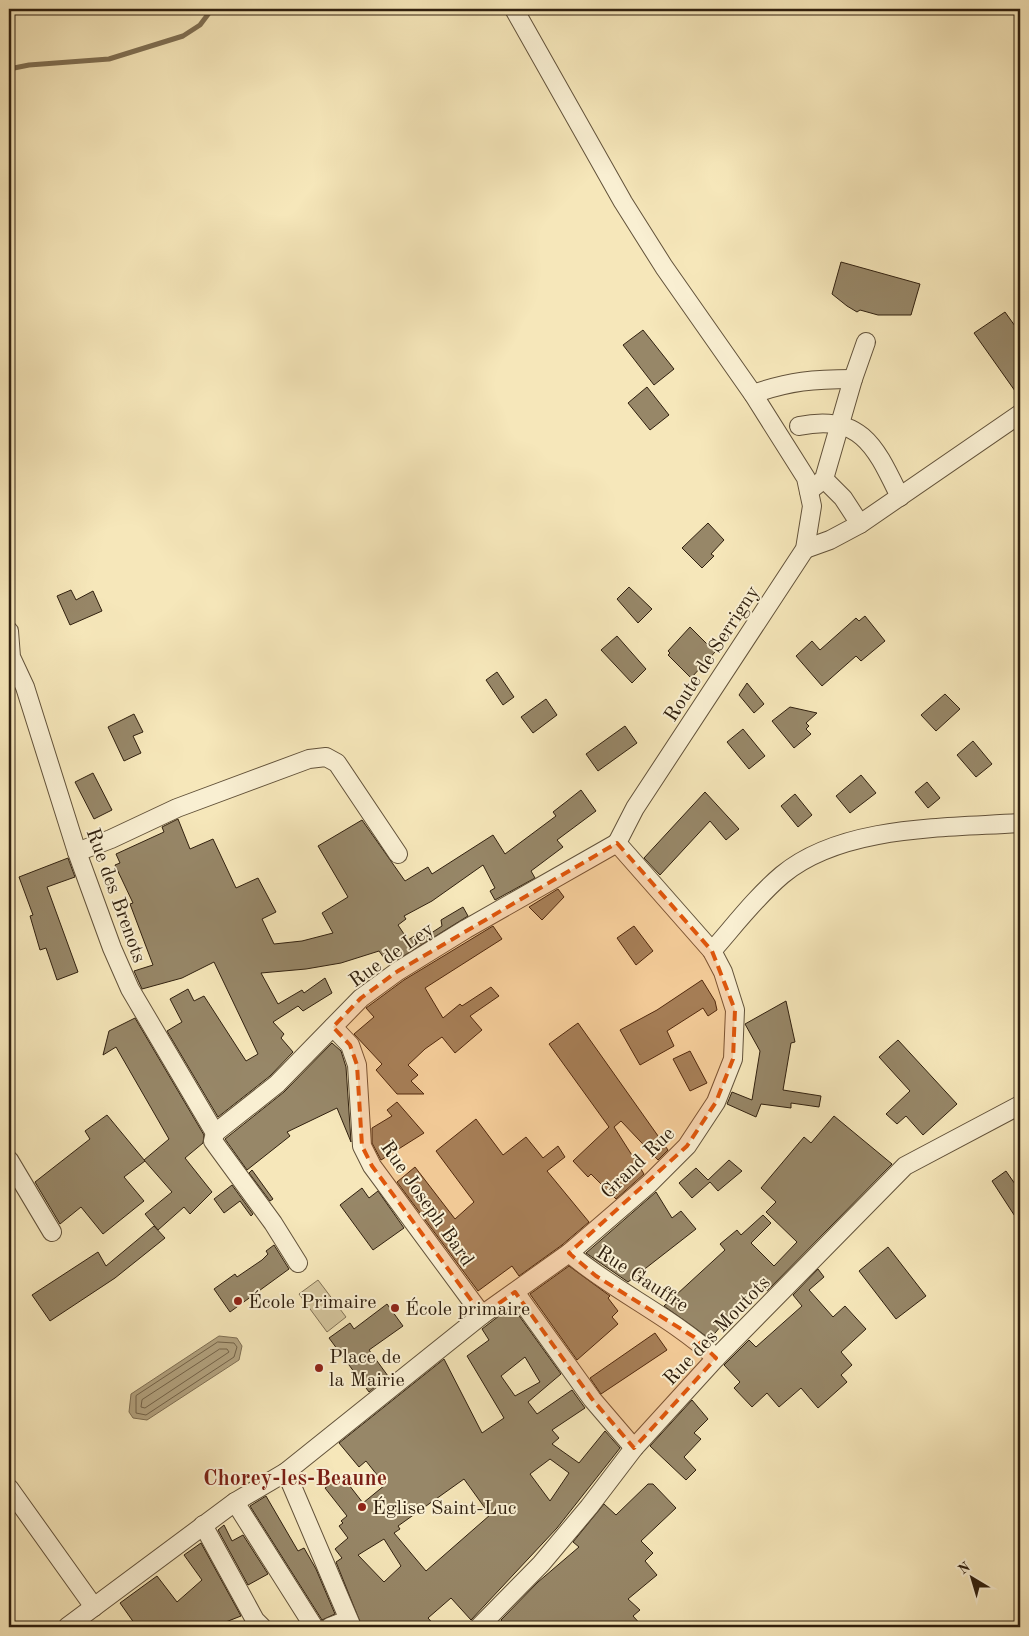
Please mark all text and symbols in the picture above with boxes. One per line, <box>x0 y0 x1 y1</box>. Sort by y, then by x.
street label: Route de Serrigny <box>661 582 764 726</box>
street label: Rue des Brenots <box>82 826 149 966</box>
street label: Rue de Ley <box>346 919 438 992</box>
street label: Grand Rue <box>598 1124 679 1203</box>
street label: Rue Joseph Bard <box>376 1138 477 1270</box>
street label: Rue Gauffre <box>592 1243 692 1317</box>
street label: Rue des Moutots <box>660 1273 775 1390</box>
place label: École Primaire <box>248 1290 376 1313</box>
marker: École Primaire <box>232 1295 244 1307</box>
place label: École primaire <box>405 1297 530 1320</box>
marker: École primaire <box>389 1302 401 1314</box>
place label: Place de la Mairie <box>329 1348 405 1391</box>
marker: Place de la Mairie <box>313 1362 325 1374</box>
district label: Chorey-les-Beaune <box>203 1468 387 1490</box>
place label: Église Saint-Luc <box>372 1496 517 1519</box>
marker: Église Saint-Luc <box>356 1501 368 1513</box>
north arrow <box>946 1554 996 1604</box>
text: N <box>956 1560 973 1577</box>

